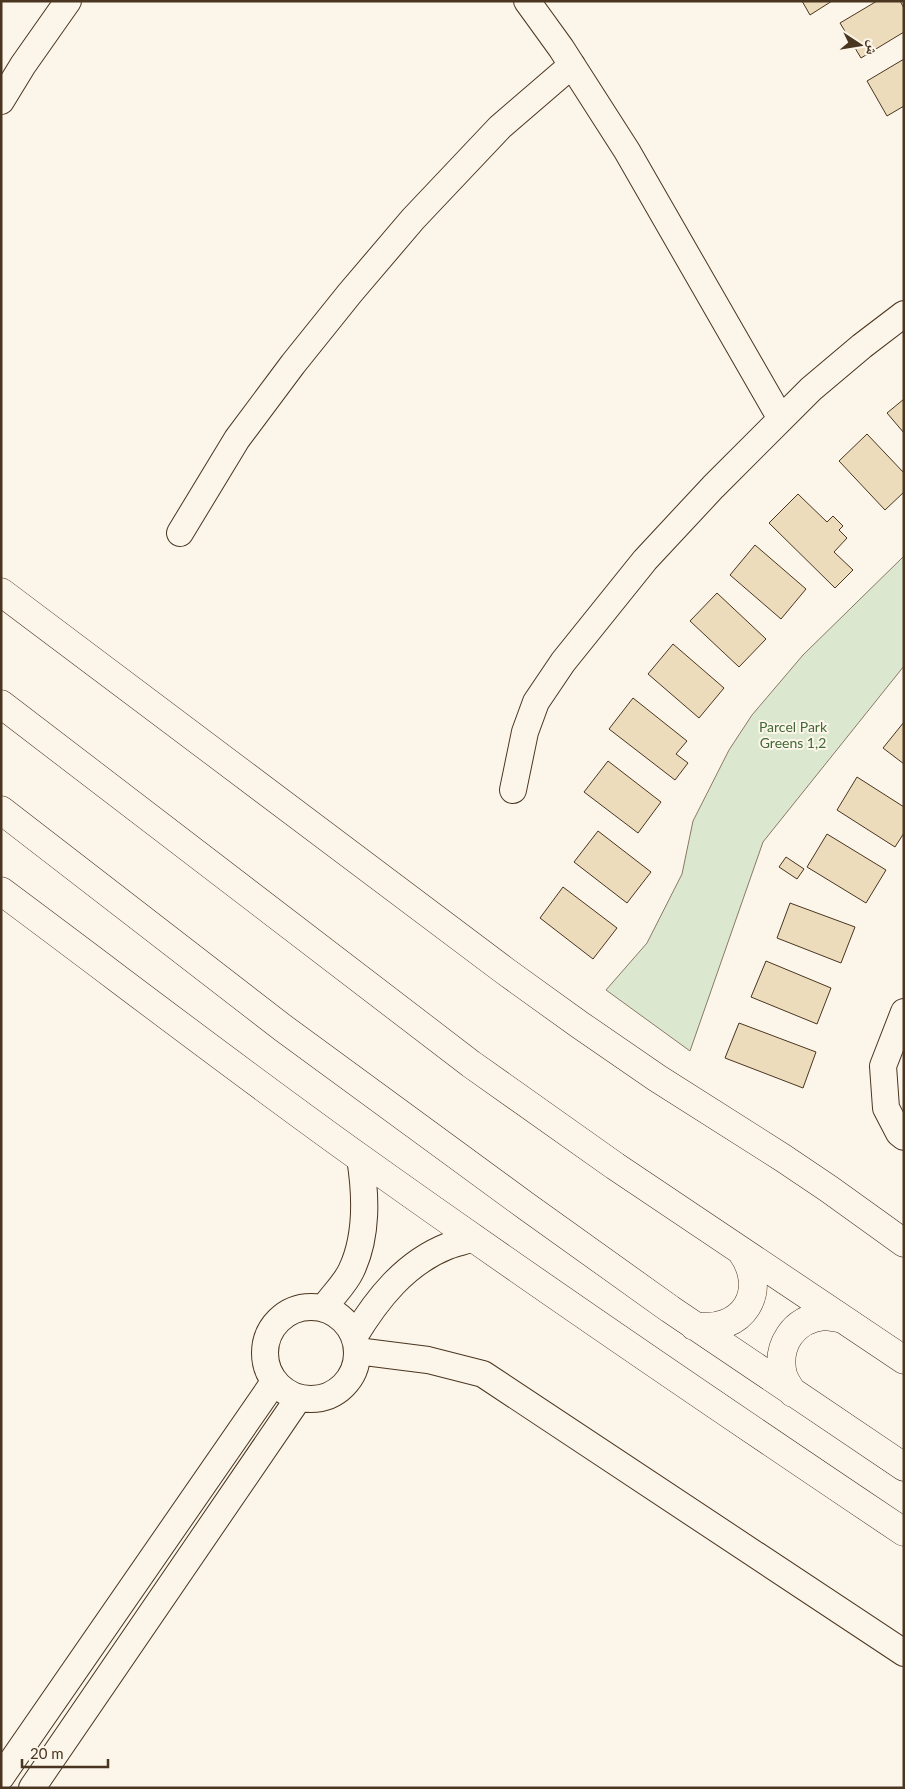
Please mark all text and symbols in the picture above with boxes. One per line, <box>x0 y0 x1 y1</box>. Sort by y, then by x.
north arrow <box>835 20 885 70</box>
text: ش <box>862 39 883 57</box>
park label: Parcel Park Greens 1,2 <box>759 718 828 751</box>
scale bar <box>22 1736 109 1768</box>
text: 20 m <box>30 1744 64 1762</box>

